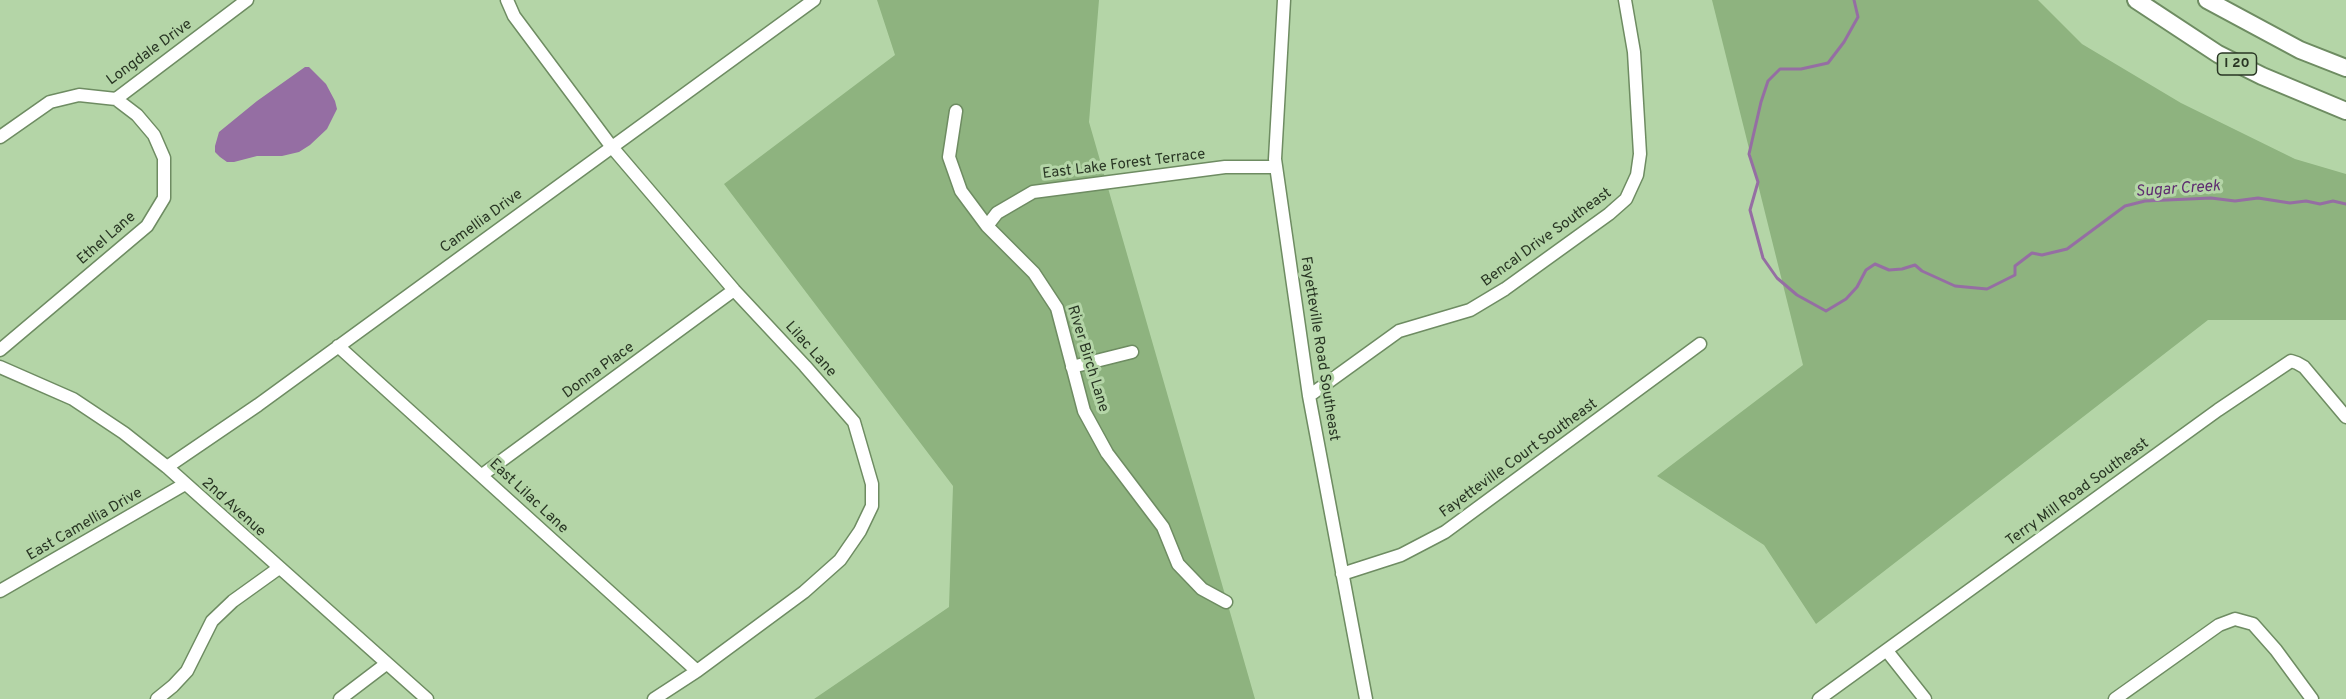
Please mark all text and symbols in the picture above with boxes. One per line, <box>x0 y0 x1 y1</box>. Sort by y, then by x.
street label: Longdale Drive <box>104 16 196 90</box>
road number: I 20 <box>2218 53 2256 75</box>
street label: East Lake Forest Terrace <box>1042 146 1206 184</box>
water label: Sugar Creek <box>2135 177 2221 203</box>
street label: Bencal Drive Southeast <box>1478 185 1616 291</box>
street label: Camellia Drive <box>437 186 527 258</box>
street label: Ethel Lane <box>74 209 140 269</box>
street label: Fayetteville Road Southeast <box>1295 255 1343 443</box>
street label: River Birch Lane <box>1062 303 1112 415</box>
street label: Lilac Lane <box>780 319 840 381</box>
street label: Donna Place <box>560 339 638 403</box>
street label: Fayetteville Court Southeast <box>1437 396 1601 522</box>
street label: Terry Mill Road Southeast <box>2003 435 2153 551</box>
street label: East Lilac Lane <box>485 456 571 538</box>
street label: 2nd Avenue <box>197 475 269 541</box>
street label: East Camellia Drive <box>24 485 146 565</box>

